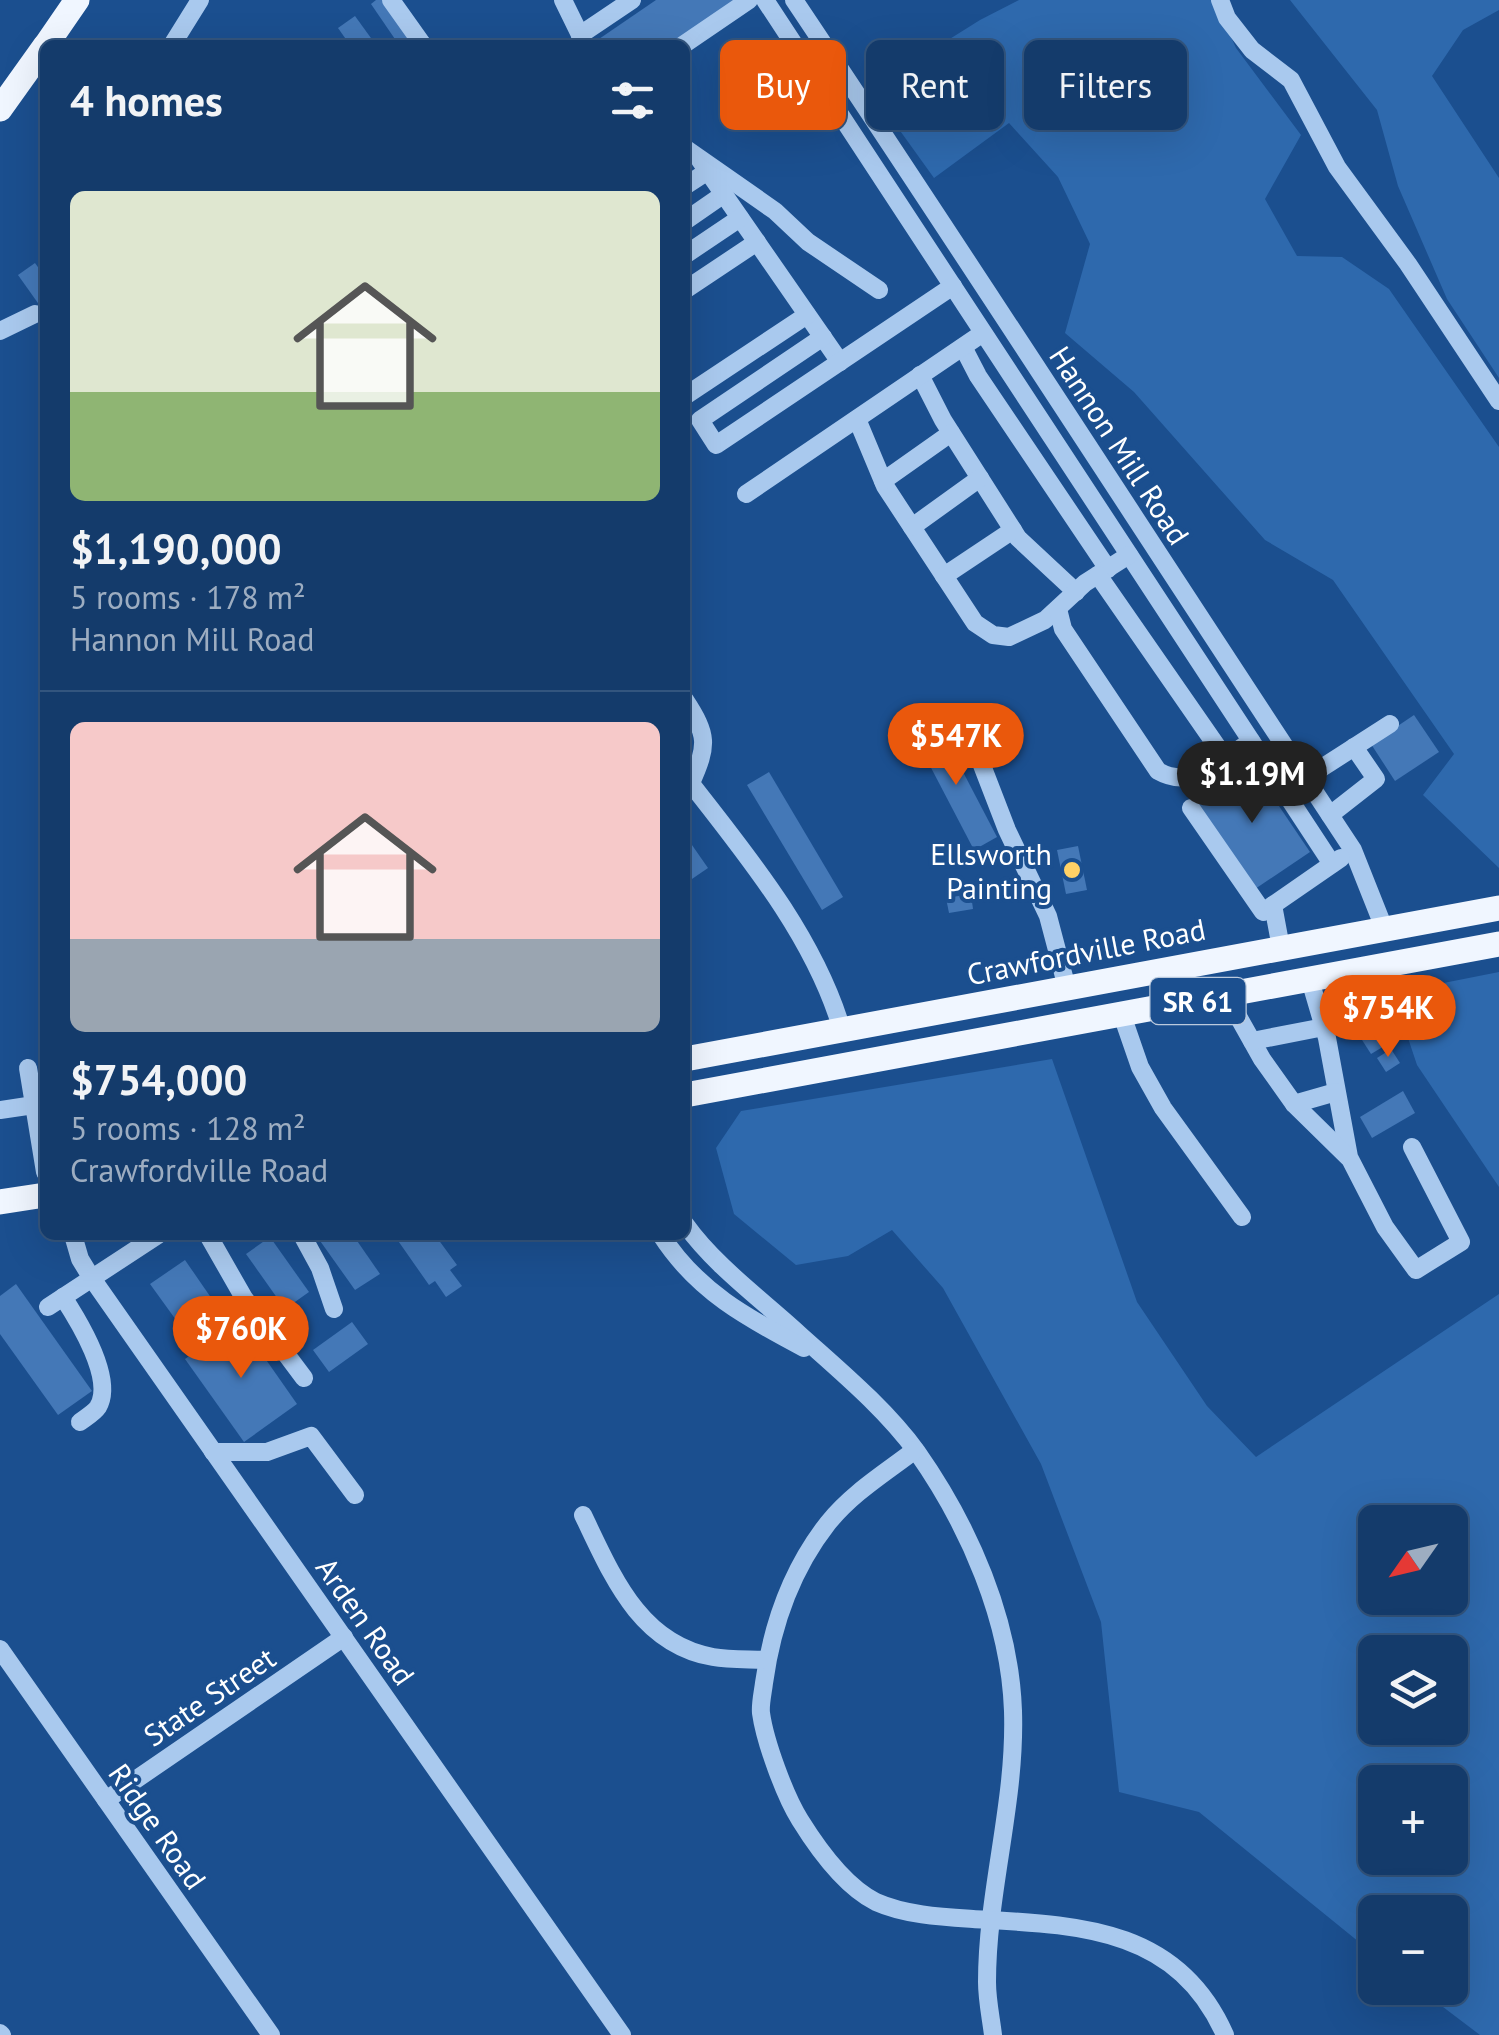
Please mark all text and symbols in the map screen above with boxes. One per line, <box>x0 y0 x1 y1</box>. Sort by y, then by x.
chip: Buy <box>720 40 846 130</box>
chip: Rent <box>866 40 1004 130</box>
chip: Filters <box>1024 40 1187 130</box>
text: 4 homes <box>70 73 223 128</box>
icon: filters <box>605 73 660 128</box>
icon: home <box>275 256 455 436</box>
street label: Hannon Mill Road <box>1041 338 1199 552</box>
text: $1,190,000 <box>70 521 282 576</box>
text: 5 rooms · 178 m² <box>70 576 306 618</box>
text: Hannon Mill Road <box>70 618 314 660</box>
pin: $547K <box>886 703 1026 788</box>
text: $547K <box>910 714 1002 756</box>
pin: $1.19M <box>1171 741 1333 826</box>
text: $1.19M <box>1199 752 1305 794</box>
icon: home <box>275 787 455 967</box>
place label: Ellsworth Painting <box>930 834 1052 907</box>
marker: Ellsworth Painting <box>1061 859 1083 881</box>
street label: Crawfordville Road <box>963 909 1209 993</box>
pin: $754K <box>1318 975 1458 1060</box>
road number: SR 61 <box>1150 978 1246 1024</box>
text: $754K <box>1342 986 1434 1028</box>
text: $754,000 <box>70 1052 247 1107</box>
text: 5 rooms · 128 m² <box>70 1107 306 1149</box>
text: Crawfordville Road <box>70 1149 328 1191</box>
pin: $760K <box>171 1296 311 1381</box>
text: $760K <box>195 1307 287 1349</box>
north arrow <box>1358 1505 1468 1615</box>
map controls <box>1358 1505 1468 2005</box>
street label: Arden Road <box>308 1550 424 1692</box>
button: layers <box>1358 1635 1468 1745</box>
street label: State Street <box>136 1638 282 1754</box>
street label: Ridge Road <box>100 1755 216 1897</box>
button: + <box>1358 1765 1468 1875</box>
button: − <box>1358 1895 1468 2005</box>

